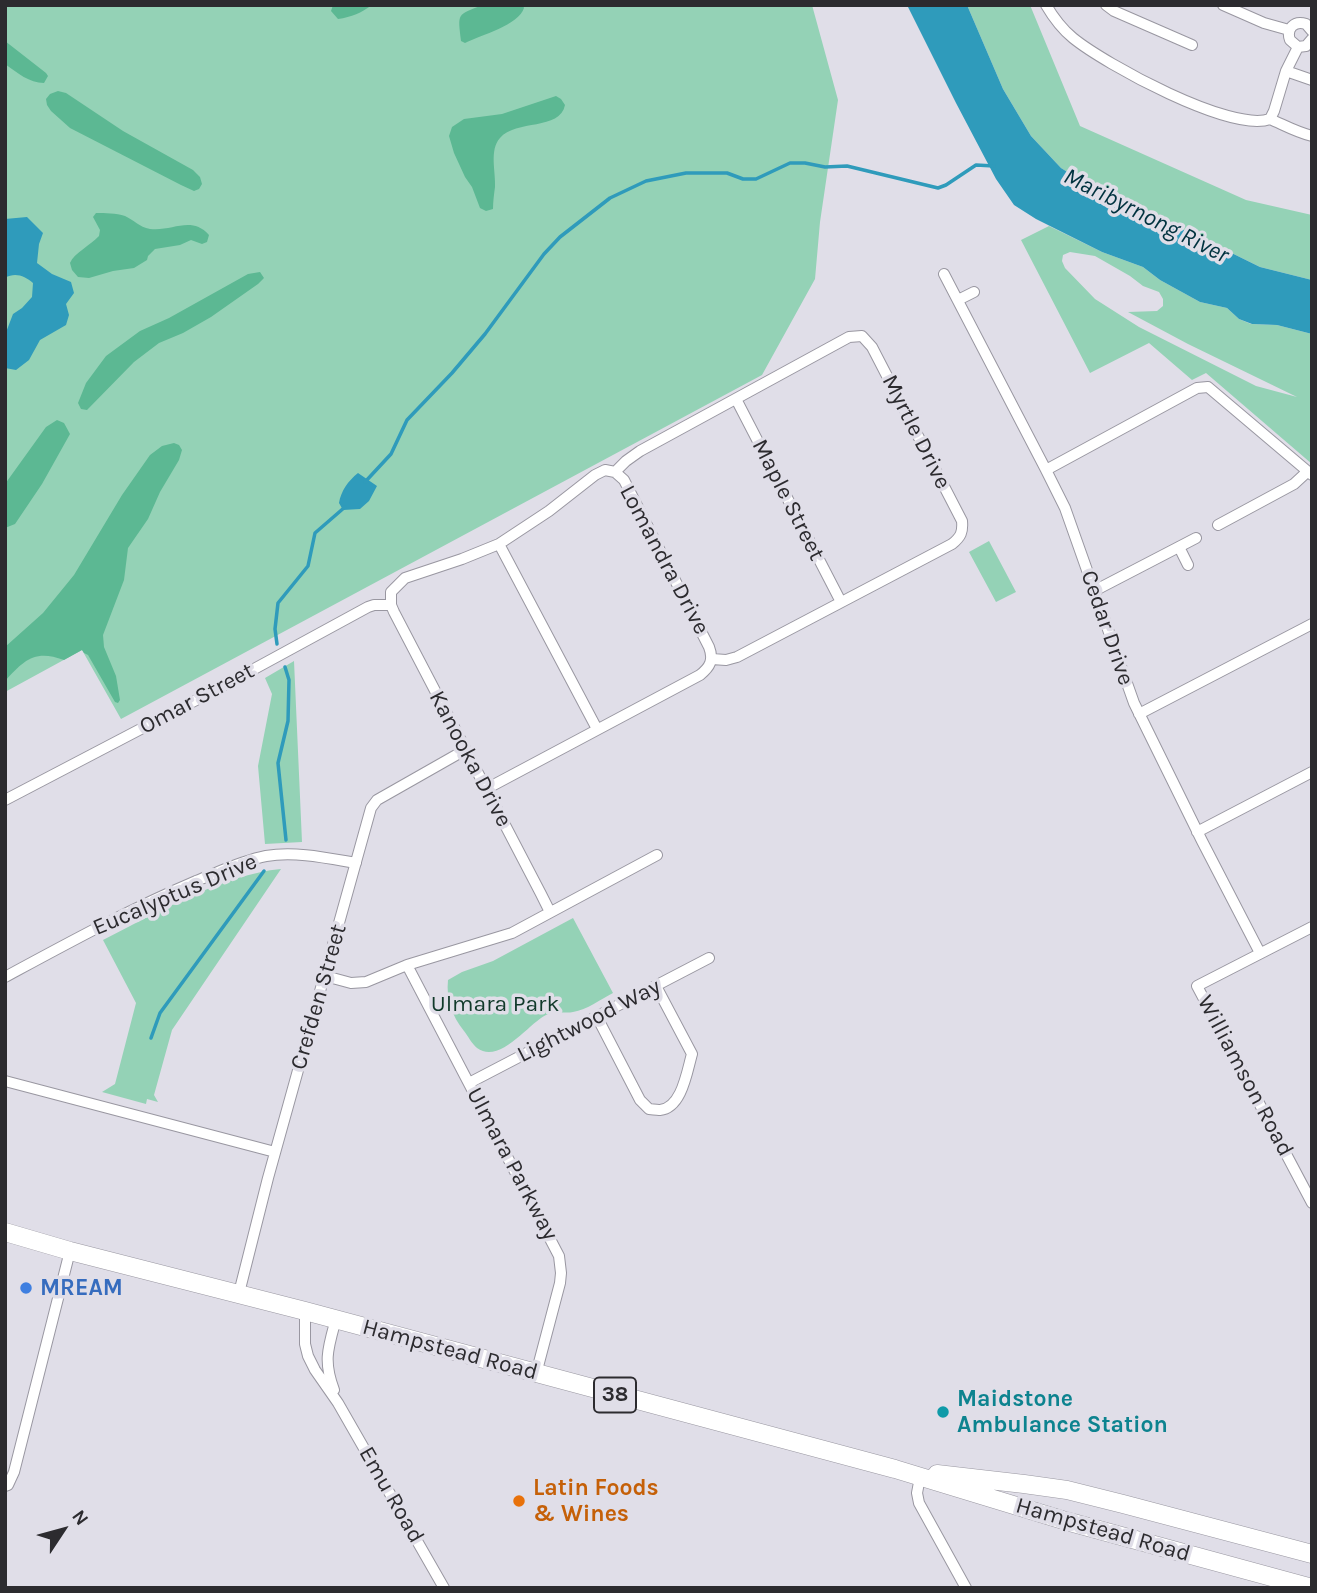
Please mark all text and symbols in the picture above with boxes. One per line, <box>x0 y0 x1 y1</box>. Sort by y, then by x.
water label: Maribyrnong River <box>1059 162 1233 270</box>
street label: Myrtle Drive <box>875 370 957 494</box>
street label: Maple Street <box>746 435 830 565</box>
street label: Lomandra Drive <box>613 481 715 639</box>
street label: Cedar Drive <box>1074 567 1140 689</box>
street label: Omar Street <box>135 657 259 741</box>
street label: Kanooka Drive <box>422 686 518 832</box>
street label: Eucalyptus Drive <box>89 848 261 942</box>
street label: Crefden Street <box>285 921 353 1073</box>
street label: Lightwood Way <box>513 973 665 1069</box>
park label: Ulmara Park <box>431 990 559 1018</box>
street label: Williamson Road <box>1191 991 1299 1161</box>
street label: Ulmara Parkway <box>460 1083 564 1245</box>
place label: MREAM <box>40 1274 123 1302</box>
marker: MREAM <box>18 1280 34 1296</box>
street label: Hampstead Road <box>359 1313 541 1387</box>
road number: 38 <box>594 1378 636 1412</box>
place label: Maidstone Ambulance Station <box>957 1385 1168 1439</box>
marker: Maidstone Ambulance Station <box>935 1404 951 1420</box>
street label: Emu Road <box>352 1442 430 1548</box>
place label: Latin Foods & Wines <box>533 1474 659 1528</box>
street label: Hampstead Road <box>1013 1492 1193 1568</box>
marker: Latin Foods & Wines <box>511 1493 527 1509</box>
north arrow <box>28 1495 98 1565</box>
text: N <box>67 1506 93 1530</box>

